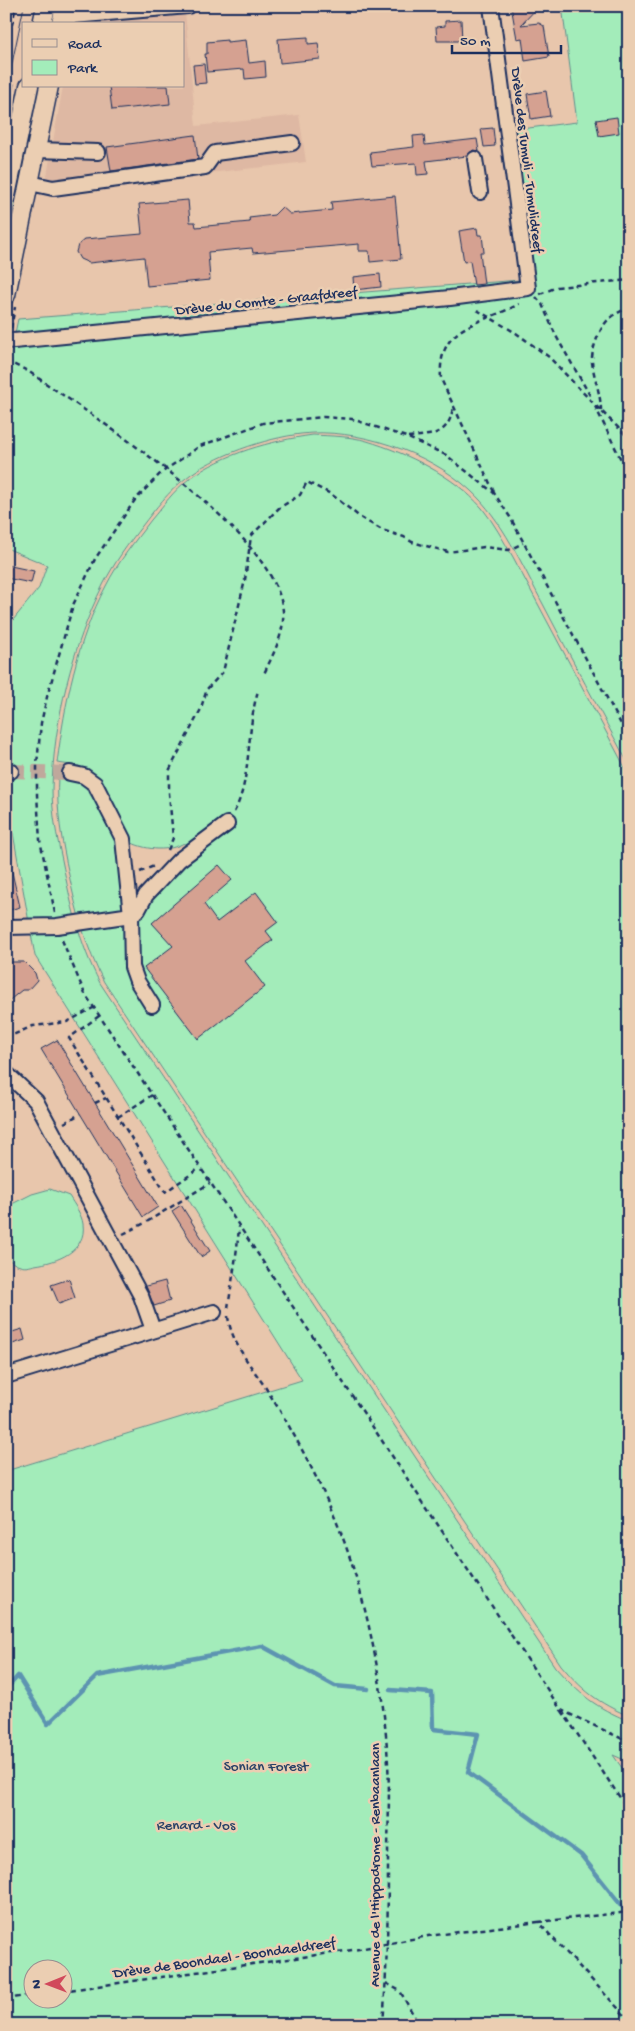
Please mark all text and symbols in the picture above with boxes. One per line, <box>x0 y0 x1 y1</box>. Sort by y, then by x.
legend <box>22 22 185 88</box>
scale bar <box>452 22 561 54</box>
text: 50 m <box>460 33 491 51</box>
text: Road <box>68 36 102 54</box>
text: Park <box>67 60 98 78</box>
street label: Drève des Tumuli - Tumulidreef <box>506 66 546 255</box>
street label: Drève du Comte - Graafdreef <box>173 283 359 321</box>
street label: Avenue de l'Hippodrome - Renbaanlaan <box>367 1743 385 1987</box>
park label: Sonian Forest <box>224 1758 310 1776</box>
park label: Renard - Vos <box>157 1817 236 1835</box>
street label: Drève de Boondael - Boondaeldreef <box>111 1934 338 1984</box>
north arrow <box>22 1958 72 2008</box>
text: N <box>29 1979 46 1989</box>

